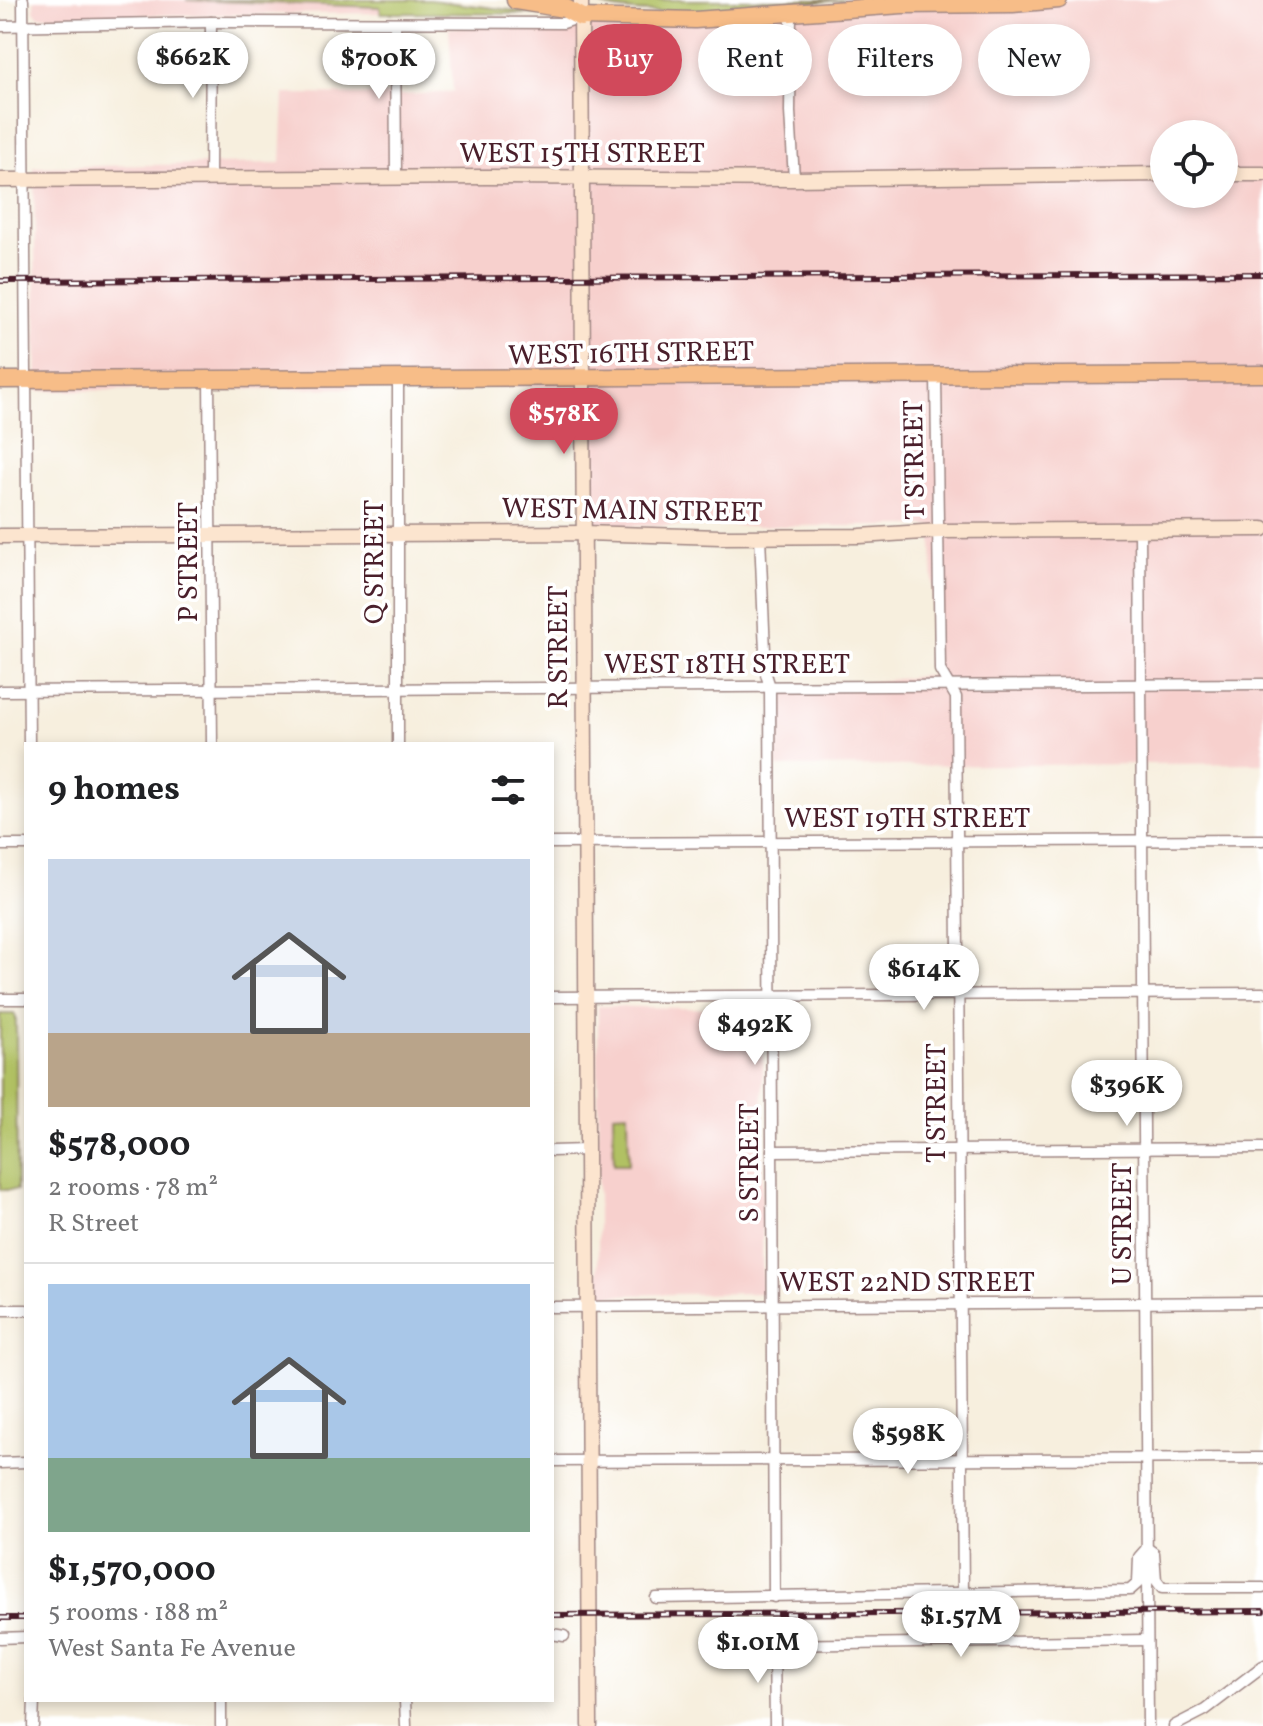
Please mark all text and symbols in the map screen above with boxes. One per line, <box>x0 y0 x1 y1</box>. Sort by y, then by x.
chip: Buy <box>578 24 682 96</box>
chip: Rent <box>698 24 812 96</box>
chip: Filters <box>828 24 962 96</box>
chip: New <box>978 24 1090 96</box>
pin: $662K <box>137 32 249 100</box>
pin: $700K <box>323 33 435 101</box>
text: $662K <box>155 40 231 76</box>
text: $700K <box>340 41 418 77</box>
map controls <box>1150 120 1238 208</box>
button: locate <box>1150 120 1238 208</box>
street label: WEST 15TH STREET <box>459 135 705 174</box>
street label: WEST 16TH STREET <box>508 333 755 376</box>
pin: $578K <box>508 388 620 456</box>
text: $578K <box>528 396 600 432</box>
street label: T STREET <box>895 400 936 520</box>
street label: WEST MAIN STREET <box>501 490 763 533</box>
street label: Q STREET <box>356 500 395 624</box>
street label: P STREET <box>170 502 209 622</box>
street label: R STREET <box>540 585 579 709</box>
street label: WEST 18TH STREET <box>604 646 850 685</box>
text: 9 homes <box>48 767 180 814</box>
icon: filters <box>486 768 530 812</box>
street label: WEST 19TH STREET <box>784 800 1030 839</box>
icon: home <box>217 911 361 1055</box>
pin: $614K <box>868 944 980 1012</box>
text: $614K <box>887 952 961 988</box>
pin: $492K <box>699 999 811 1067</box>
text: $492K <box>717 1007 793 1043</box>
street label: T STREET <box>918 1043 957 1163</box>
pin: $396K <box>1071 1060 1183 1128</box>
text: $396K <box>1089 1068 1165 1104</box>
street label: S STREET <box>731 1103 770 1223</box>
text: $578,000 <box>48 1123 190 1170</box>
street label: U STREET <box>1104 1162 1143 1286</box>
text: 2 rooms · 78 m² <box>48 1170 218 1206</box>
text: R Street <box>48 1206 139 1242</box>
street label: WEST 22ND STREET <box>779 1264 1035 1303</box>
icon: home <box>217 1336 361 1480</box>
pin: $598K <box>852 1408 964 1476</box>
text: $598K <box>871 1416 945 1452</box>
text: $1,570,000 <box>48 1548 216 1595</box>
pin: $1.57M <box>896 1591 1026 1659</box>
text: 5 rooms · 188 m² <box>48 1595 228 1631</box>
text: $1.57M <box>920 1599 1002 1635</box>
pin: $1.01M <box>693 1617 823 1685</box>
text: $1.01M <box>716 1625 800 1661</box>
text: West Santa Fe Avenue <box>48 1631 296 1667</box>

